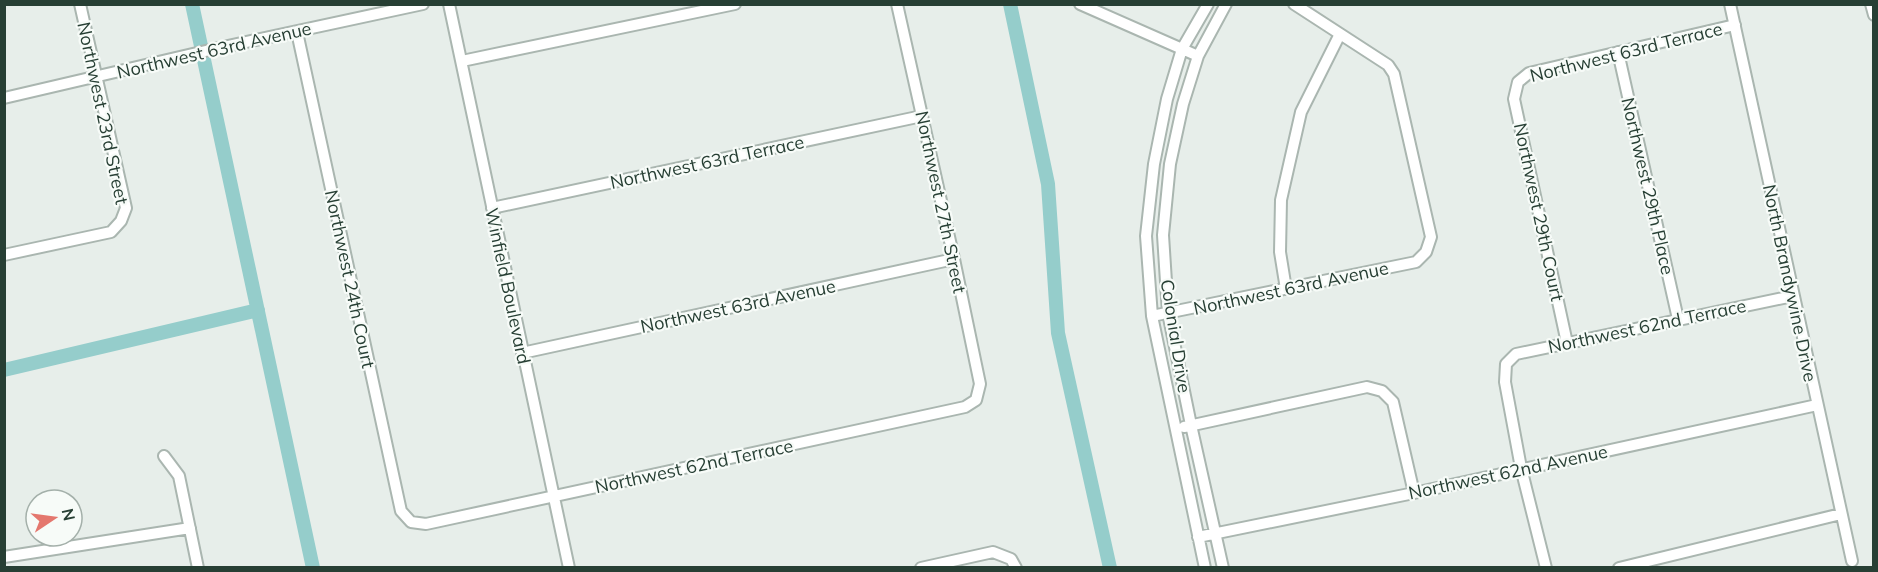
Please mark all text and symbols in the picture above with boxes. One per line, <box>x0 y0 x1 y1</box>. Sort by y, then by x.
street label: Northwest 63rd Avenue <box>115 16 313 84</box>
street label: Northwest 63rd Terrace <box>1527 17 1725 87</box>
street label: Northwest 23rd Street <box>72 20 134 206</box>
street label: Northwest 29th Place <box>1616 95 1680 277</box>
street label: Northwest 27th Street <box>910 109 972 295</box>
street label: Northwest 29th Court <box>1509 121 1569 303</box>
street label: Northwest 63rd Terrace <box>608 130 806 194</box>
street label: North Brandywine Drive <box>1758 182 1822 384</box>
street label: Northwest 24th Court <box>320 188 380 370</box>
street label: Winfield Boulevard <box>480 206 536 366</box>
street label: Northwest 63rd Avenue <box>1191 256 1391 320</box>
street label: Northwest 63rd Avenue <box>638 274 838 338</box>
street label: Colonial Drive <box>1156 278 1196 394</box>
street label: Northwest 62nd Terrace <box>1546 294 1748 358</box>
street label: Northwest 62nd Terrace <box>593 434 795 498</box>
street label: Northwest 62nd Avenue <box>1406 440 1610 504</box>
north arrow <box>24 488 84 548</box>
text: N <box>58 506 80 523</box>

